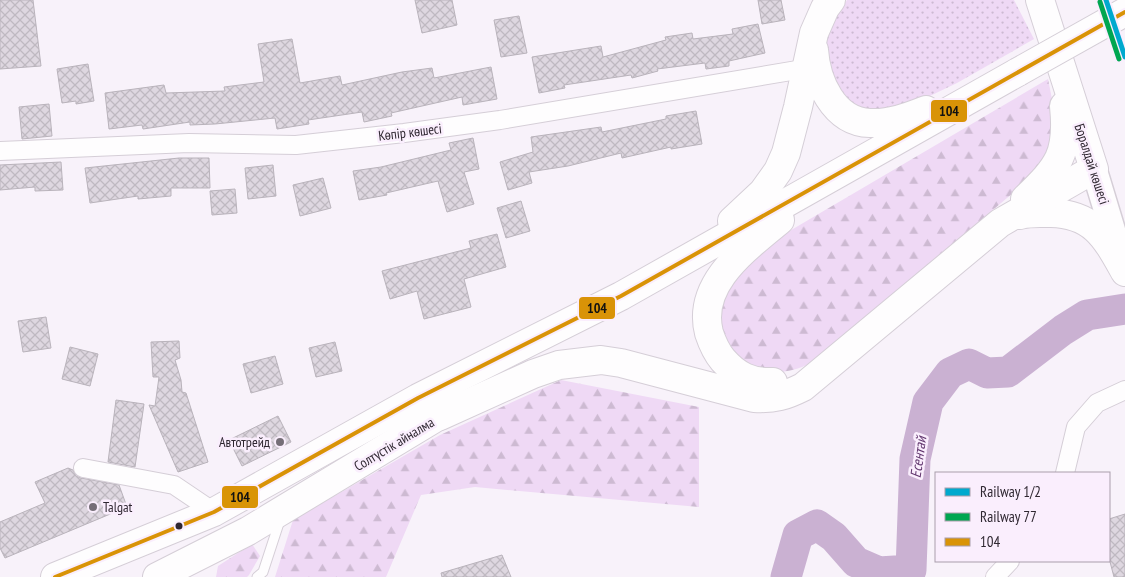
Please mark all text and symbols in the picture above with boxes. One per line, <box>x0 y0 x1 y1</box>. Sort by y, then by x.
line badge: 104 <box>930 99 968 123</box>
text: 104 <box>939 102 959 120</box>
street label: Көпір көшесі <box>377 119 443 145</box>
street label: Боралдай көшесі <box>1070 121 1114 207</box>
line badge: 104 <box>578 296 616 320</box>
text: 104 <box>587 299 607 317</box>
street label: Солтүстік айналма <box>351 413 437 475</box>
place label: Автотрейд <box>219 433 270 451</box>
water label: Есентай <box>906 434 930 479</box>
marker: Автотрейд <box>274 436 286 448</box>
legend <box>935 472 1110 562</box>
text: Railway 1/2 <box>980 482 1041 501</box>
line badge: 104 <box>221 485 259 509</box>
text: 104 <box>230 488 250 506</box>
place label: Talgat <box>103 498 133 516</box>
marker: Talgat <box>87 501 99 513</box>
text: Railway 77 <box>980 507 1037 526</box>
unlabelled marker <box>174 521 184 531</box>
text: 104 <box>980 532 1001 551</box>

